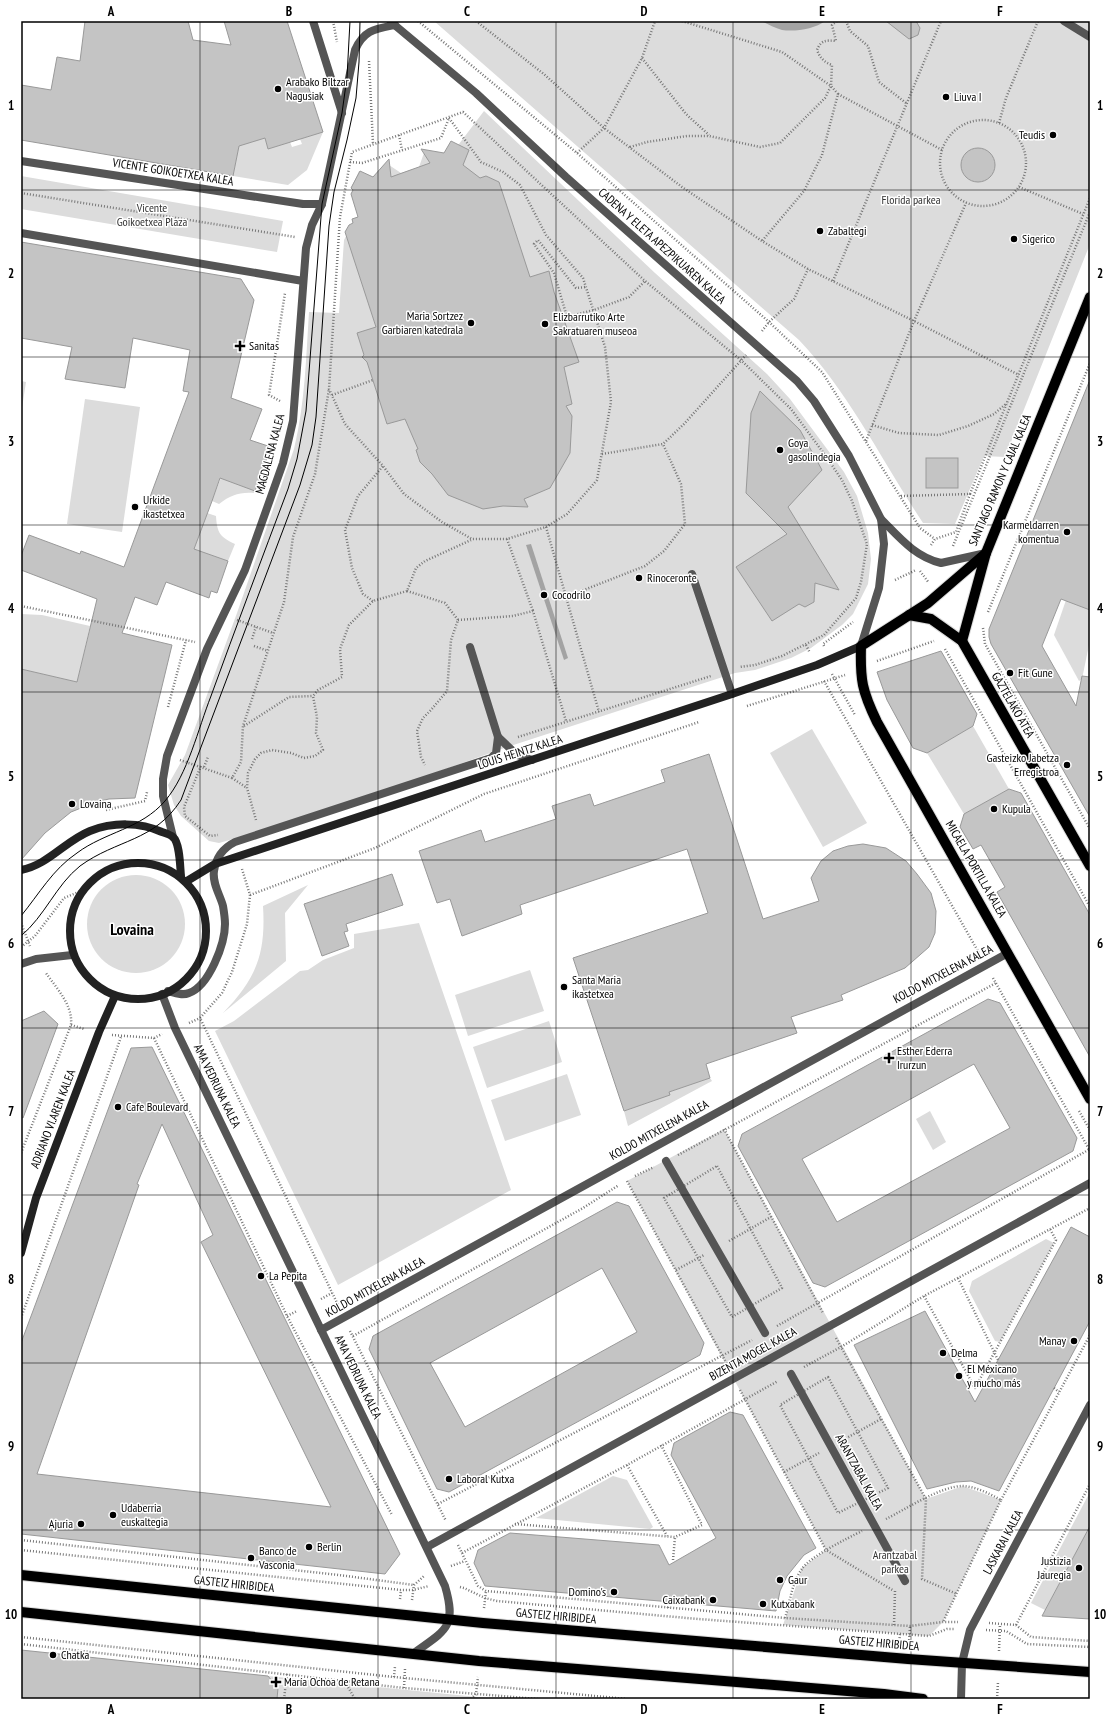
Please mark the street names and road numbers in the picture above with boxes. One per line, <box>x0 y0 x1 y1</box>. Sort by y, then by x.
street label: VICENTE GOIKOETXEA KALEA <box>111 154 235 189</box>
street label: CADENA Y ELETA APEZPIKUAREN KALEA <box>596 184 729 307</box>
street label: SANTIAGO RAMON Y CAJAL KALEA <box>965 411 1034 548</box>
street label: MAGDALENA KALEA <box>252 412 287 496</box>
street label: GAZTELAKO ATEA <box>989 669 1038 741</box>
street label: LOUIS HEINTZ KALEA <box>476 731 564 772</box>
street label: MICAELA PORTILLA KALEA <box>943 818 1010 920</box>
street label: KOLDO MITXELENA KALEA <box>890 941 995 1006</box>
street label: AMA VEDRUNA KALEA <box>191 1041 244 1130</box>
street label: ADRIANO VI.AREN KALEA <box>27 1067 78 1170</box>
street label: KOLDO MITXELENA KALEA <box>607 1096 711 1163</box>
street label: KOLDO MITXELENA KALEA <box>323 1253 427 1320</box>
street label: BIZENTA MOGEL KALEA <box>707 1323 799 1384</box>
street label: AMA VEDRUNA KALEA <box>332 1332 385 1421</box>
street label: ARANTZABAL KALEA <box>832 1431 887 1513</box>
street label: LASKARAI KALEA <box>979 1507 1026 1577</box>
street label: GASTEIZ HIRIBIDEA <box>193 1572 275 1595</box>
street label: GASTEIZ HIRIBIDEA <box>515 1605 597 1627</box>
street label: GASTEIZ HIRIBIDEA <box>838 1632 920 1654</box>

